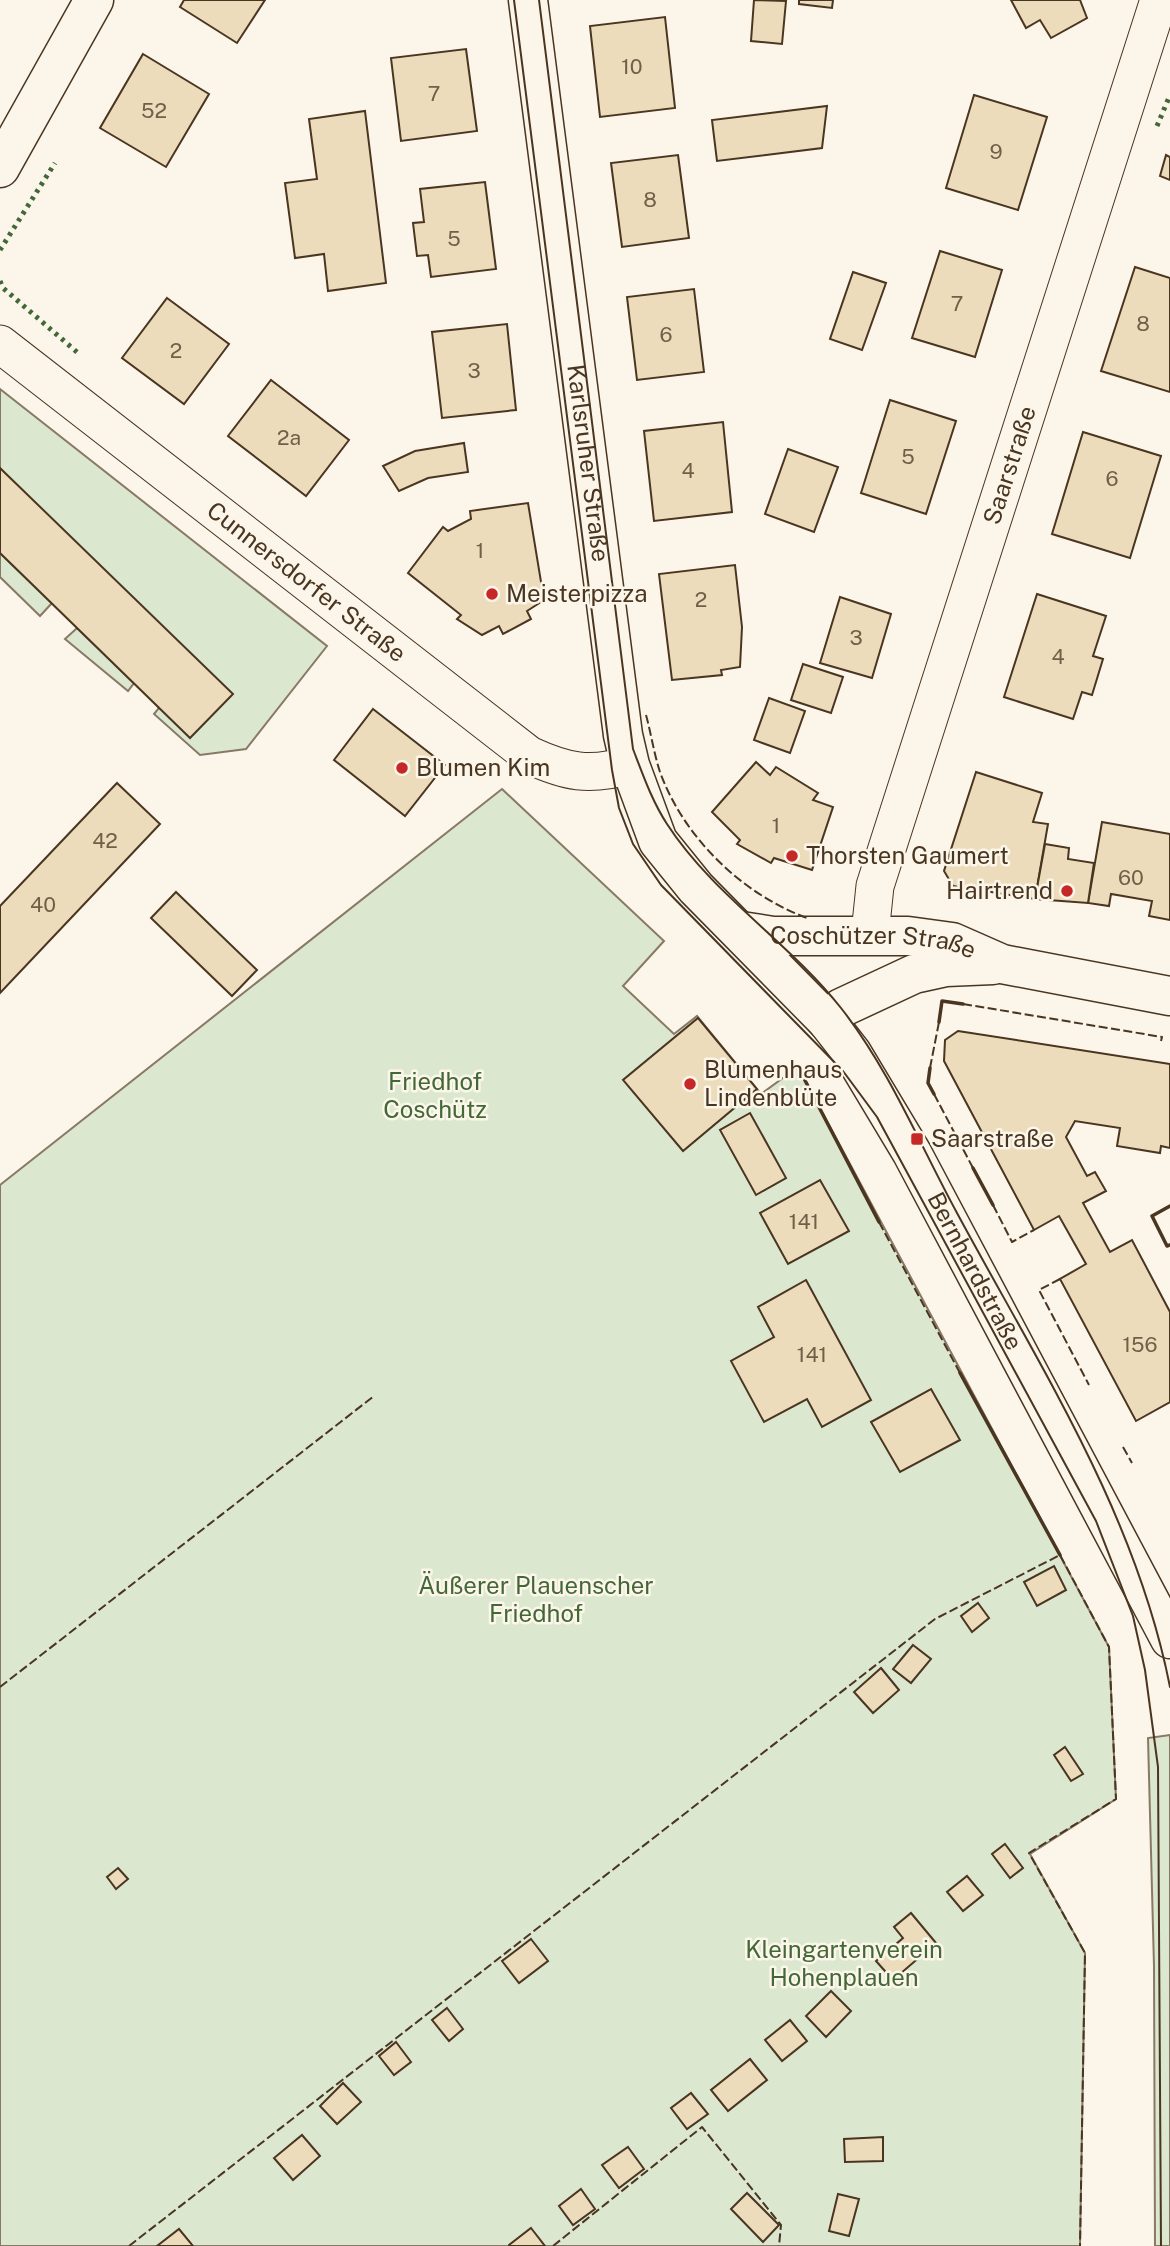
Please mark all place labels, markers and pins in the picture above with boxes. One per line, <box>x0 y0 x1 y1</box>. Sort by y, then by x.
place label: Meisterpizza <box>506 579 647 607</box>
marker: Meisterpizza <box>484 586 500 602</box>
place label: Blumen Kim <box>416 753 550 781</box>
marker: Blumen Kim <box>394 760 410 776</box>
place label: Thorsten Gaumert <box>806 841 1009 869</box>
marker: Thorsten Gaumert <box>784 848 800 864</box>
place label: Hairtrend <box>946 876 1053 904</box>
marker: Hairtrend <box>1059 883 1075 899</box>
place label: Blumenhaus Lindenblüte <box>704 1055 842 1111</box>
marker: Blumenhaus Lindenblüte <box>682 1076 698 1092</box>
place label: Saarstraße <box>931 1124 1054 1152</box>
marker: Saarstraße <box>909 1131 925 1147</box>

